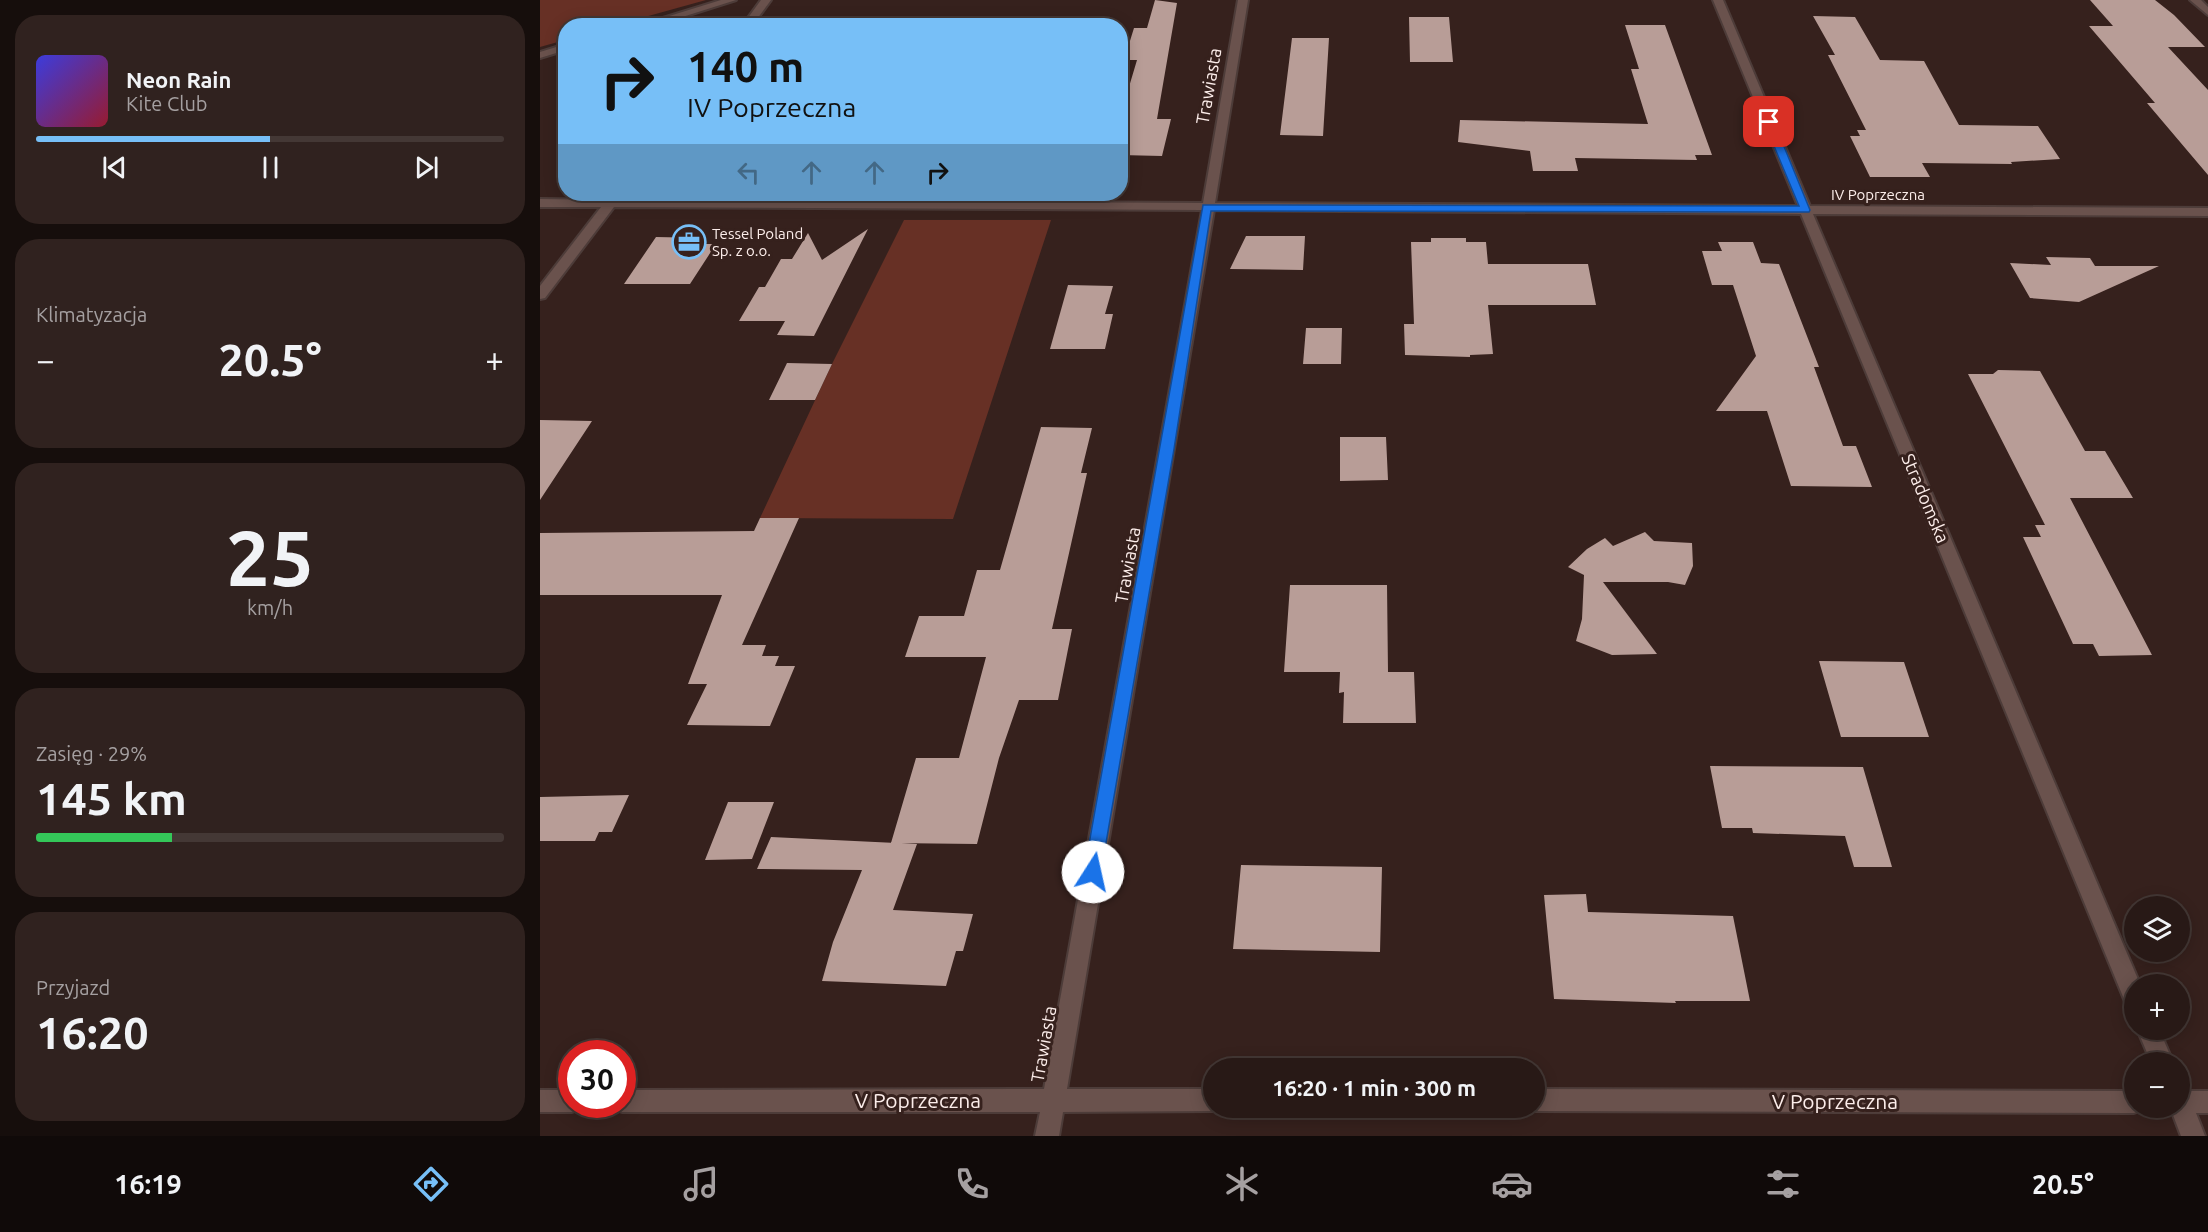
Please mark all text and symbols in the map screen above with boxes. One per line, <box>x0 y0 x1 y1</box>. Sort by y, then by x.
icon: right <box>588 42 666 120</box>
text: 140 m <box>687 43 804 90</box>
street label: Trawiasta <box>1191 46 1225 126</box>
text: Neon Rain <box>126 67 231 92</box>
text: Kite Club <box>126 92 208 115</box>
text: IV Poprzeczna <box>687 92 856 122</box>
pin <box>1743 96 1794 147</box>
icon: arrive <box>1752 105 1785 138</box>
icon: previous <box>98 151 131 184</box>
icon: pause <box>254 151 287 184</box>
icon: next <box>410 151 443 184</box>
icon: left <box>732 156 765 189</box>
icon: ahead <box>795 156 828 189</box>
icon: ahead <box>858 156 891 189</box>
icon: right <box>921 156 954 189</box>
street label: IV Poprzeczna <box>1831 186 1925 203</box>
office icon: Tessel Poland Sp. z o.o. <box>671 224 707 260</box>
place label: Tessel Poland Sp. z o.o. <box>712 225 803 259</box>
text: Klimatyzacja <box>36 303 147 326</box>
text: 20.5° <box>218 334 322 385</box>
text: − <box>36 341 55 378</box>
text: + <box>485 341 504 378</box>
street label: Stradomska <box>1898 450 1954 546</box>
text: 25 <box>226 513 314 601</box>
street label: Trawiasta <box>1110 525 1144 605</box>
text: km/h <box>247 596 293 619</box>
text: Zasięg · 29% <box>36 742 147 765</box>
text: 145 km <box>36 773 187 824</box>
position arrow <box>1061 840 1125 904</box>
map controls <box>2124 896 2190 1118</box>
button: layers <box>2124 896 2190 962</box>
button: + <box>2124 974 2190 1040</box>
text: Przyjazd <box>36 976 110 999</box>
street label: Trawiasta <box>1026 1004 1060 1084</box>
text: 16:20 <box>36 1007 149 1058</box>
speed limit sign: 30 <box>558 1040 636 1118</box>
button: − <box>2124 1052 2190 1118</box>
text: 16:20 · 1 min · 300 m <box>1272 1075 1476 1100</box>
street label: V Poprzeczna <box>855 1088 981 1112</box>
street label: V Poprzeczna <box>1772 1089 1898 1113</box>
icon: directions <box>410 1163 452 1205</box>
icon: music <box>680 1163 722 1205</box>
icon: phone <box>951 1163 993 1205</box>
icon: climate <box>1221 1163 1263 1205</box>
icon: car <box>1491 1163 1533 1205</box>
icon: filters <box>1762 1163 1804 1205</box>
text: 16:19 <box>114 1169 182 1199</box>
text: 20.5° <box>2032 1169 2094 1199</box>

